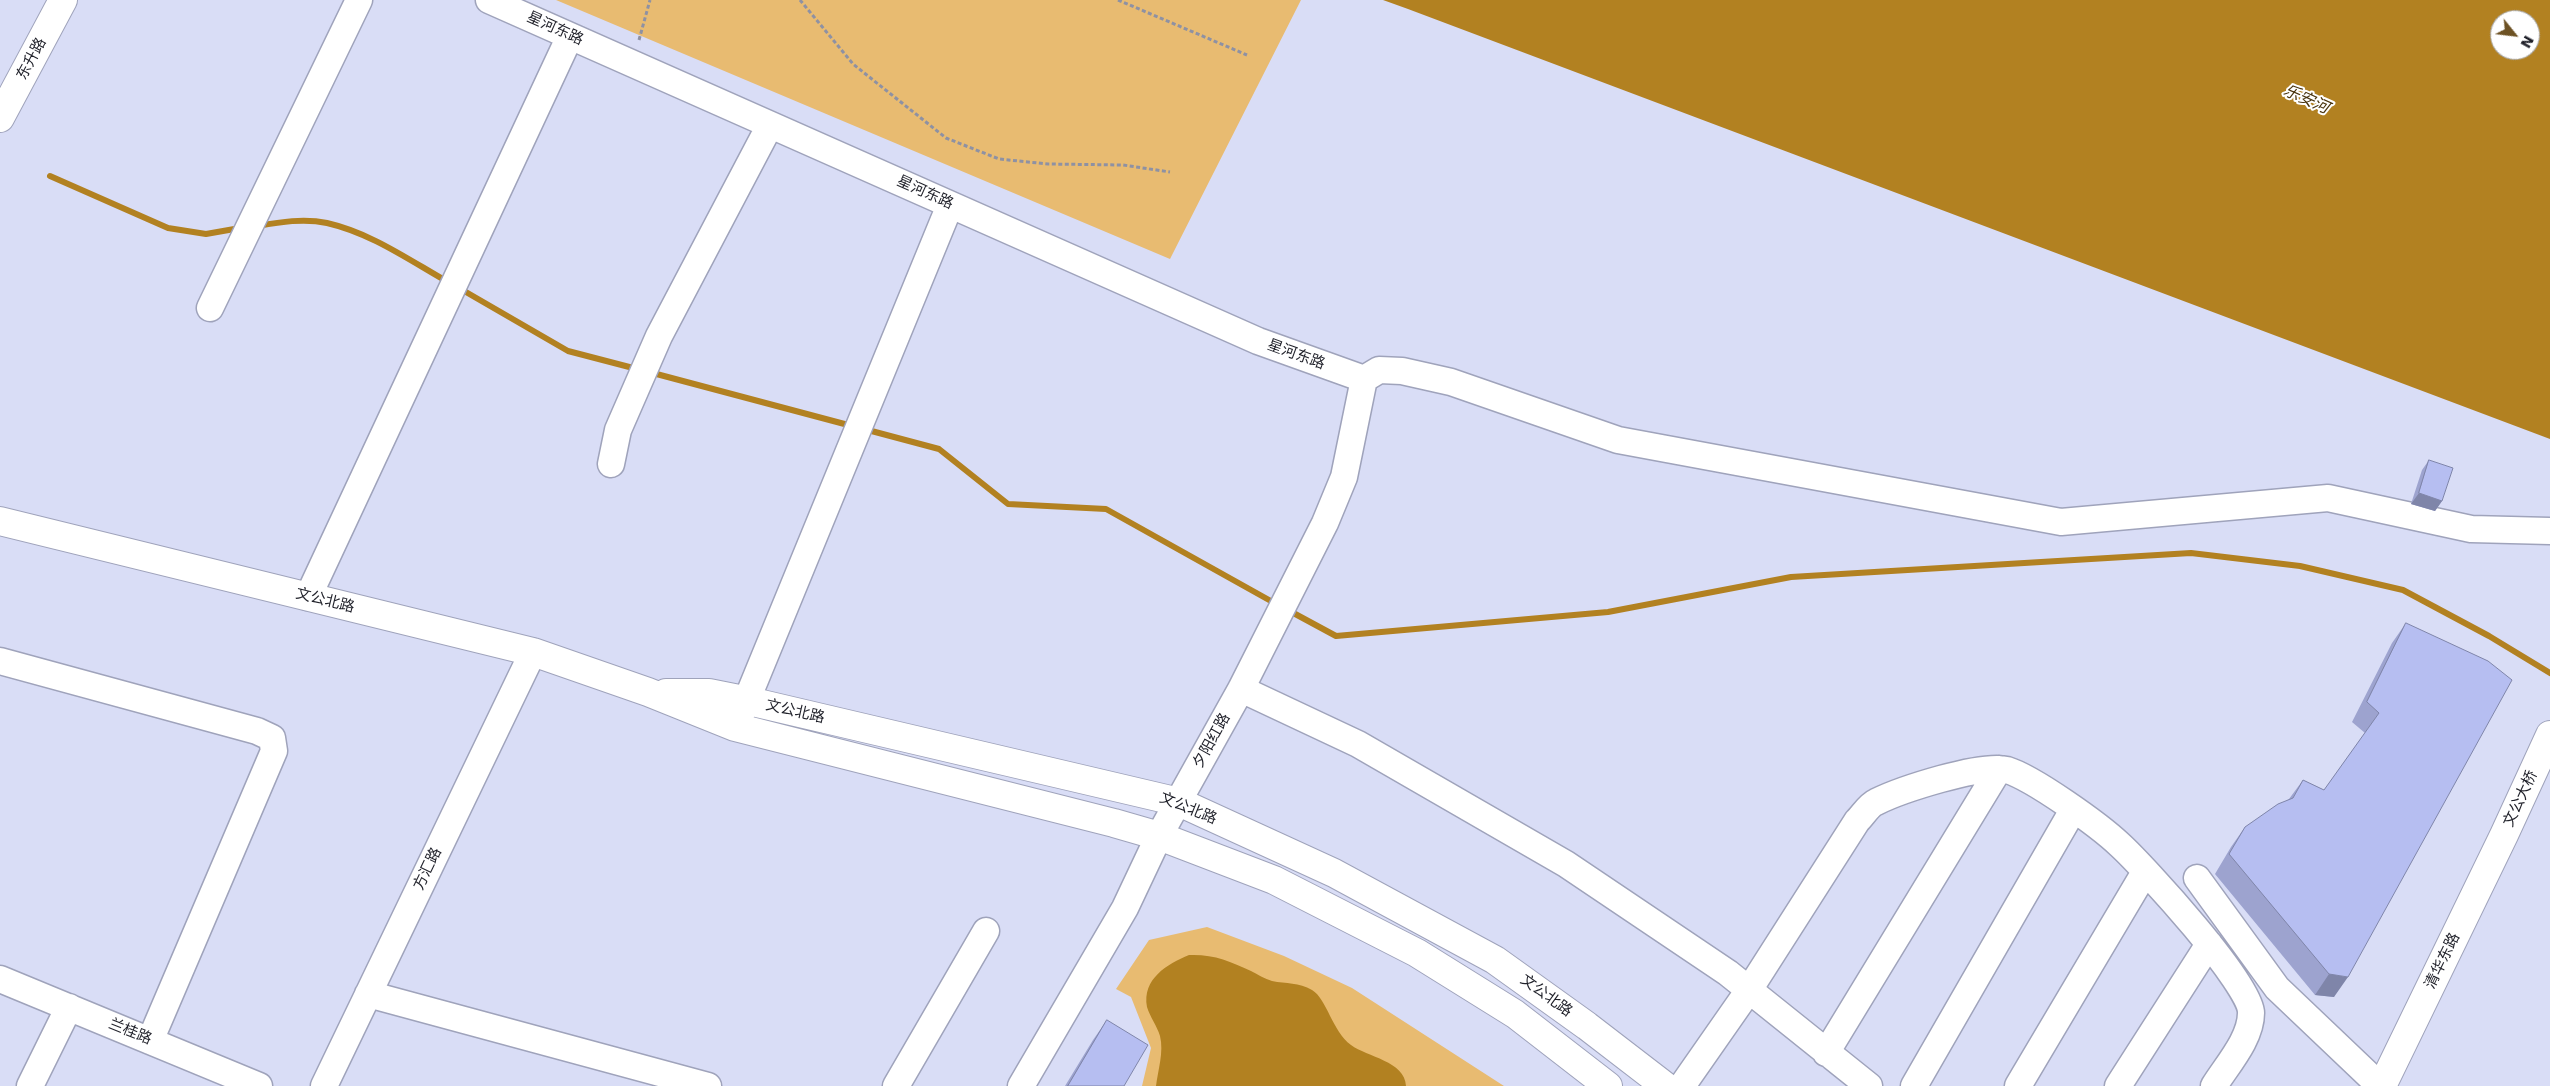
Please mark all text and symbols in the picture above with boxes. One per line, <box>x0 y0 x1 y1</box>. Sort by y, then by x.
street label: 星河东路 <box>524 9 586 49</box>
north arrow <box>2490 10 2540 60</box>
text: N <box>2517 33 2537 51</box>
street label: 东升路 <box>13 35 51 83</box>
water label: 乐安河 <box>2280 81 2332 119</box>
street label: 星河东路 <box>894 173 956 213</box>
street label: 星河东路 <box>1265 336 1327 374</box>
street label: 文公北路 <box>294 585 356 617</box>
street label: 文公北路 <box>764 696 826 728</box>
street label: 夕阳红路 <box>1190 710 1234 772</box>
street label: 文公大桥 <box>2500 768 2542 830</box>
street label: 文公北路 <box>1157 789 1219 829</box>
street label: 方汇路 <box>410 845 446 893</box>
street label: 清华东路 <box>2422 930 2464 992</box>
street label: 文公北路 <box>1516 971 1576 1021</box>
street label: 兰桂路 <box>106 1015 154 1049</box>

